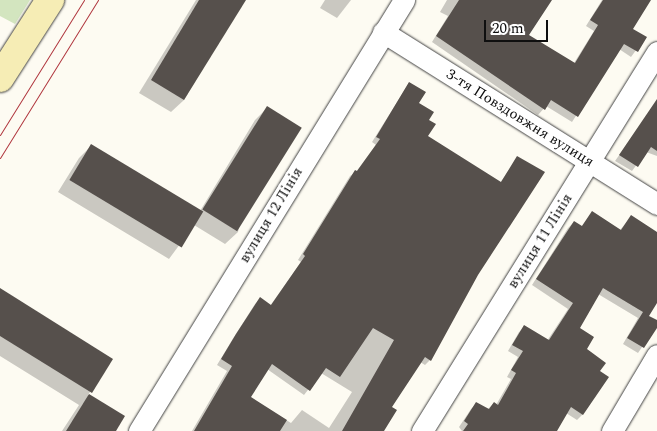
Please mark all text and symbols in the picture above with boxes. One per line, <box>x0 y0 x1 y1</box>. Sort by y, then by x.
scale bar <box>487 10 551 42</box>
text: 20 m <box>492 17 524 40</box>
street label: 3-тя Повздовжня вулиця <box>443 65 597 171</box>
street label: вулиця 12 Лінія <box>235 164 307 266</box>
street label: вулиця 11 Лінія <box>504 190 576 292</box>

